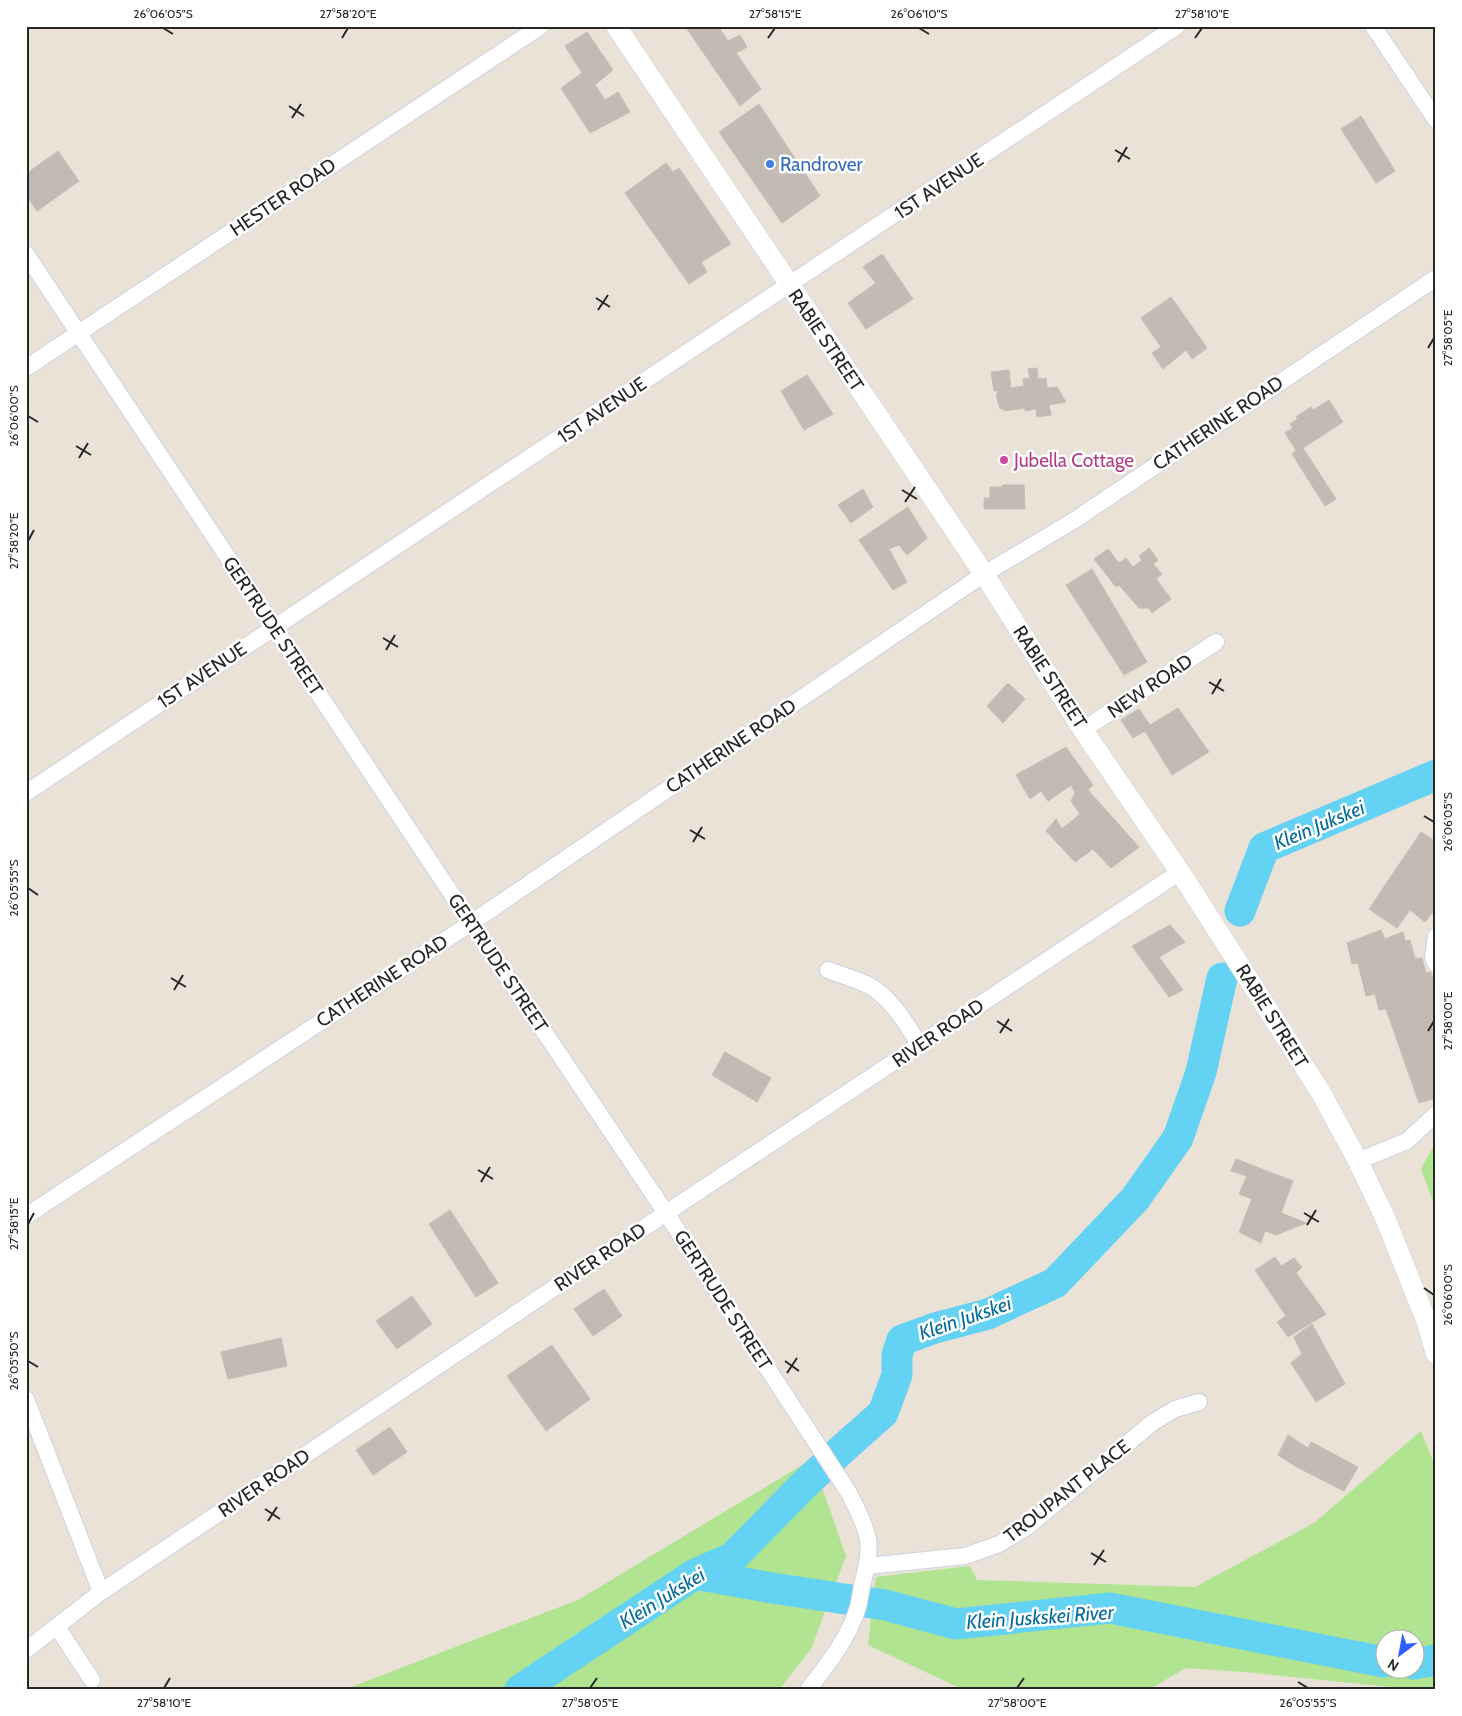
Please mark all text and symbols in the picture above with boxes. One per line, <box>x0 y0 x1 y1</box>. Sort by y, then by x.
text: 26°06'05"S <box>133 6 193 21</box>
text: 27°58'20"E <box>320 6 377 21</box>
text: 27°58'15"E <box>749 6 802 21</box>
text: 26°06'10"S <box>891 6 947 21</box>
text: 27°58'10"E <box>1175 6 1230 21</box>
street label: 1ST AVENUE <box>890 148 988 224</box>
street label: HESTER ROAD <box>226 153 340 241</box>
place label: Randrover <box>780 153 863 176</box>
marker: Randrover <box>764 158 776 170</box>
street label: RABIE STREET <box>783 285 869 395</box>
text: 27°58'05"E <box>1440 309 1455 367</box>
street label: CATHERINE ROAD <box>1148 371 1288 475</box>
street label: 1ST AVENUE <box>553 372 651 448</box>
text: 26°06'00"S <box>6 385 21 447</box>
place label: Jubella Cottage <box>1013 449 1134 472</box>
marker: Jubella Cottage <box>998 454 1010 466</box>
text: 27°58'20"E <box>6 512 21 569</box>
street label: GERTRUDE STREET <box>218 552 328 700</box>
street label: RABIE STREET <box>1008 621 1092 733</box>
street label: 1ST AVENUE <box>153 637 251 713</box>
street label: NEW ROAD <box>1103 649 1197 723</box>
street label: CATHERINE ROAD <box>661 694 801 798</box>
text: 26°06'05"S <box>1440 792 1455 852</box>
water label: Klein Jukskei <box>1270 795 1369 855</box>
text: 26°05'55"S <box>6 859 21 917</box>
street label: GERTRUDE STREET <box>443 889 553 1037</box>
street label: CATHERINE ROAD <box>312 930 452 1032</box>
street label: RABIE STREET <box>1231 960 1313 1072</box>
text: 27°58'00"E <box>1440 991 1455 1050</box>
street label: RIVER ROAD <box>888 994 988 1072</box>
text: 27°58'15"E <box>6 1197 21 1250</box>
street label: RIVER ROAD <box>550 1218 650 1296</box>
street label: GERTRUDE STREET <box>669 1226 777 1374</box>
text: 26°06'00"S <box>1440 1264 1455 1326</box>
water label: Klein Jukskei <box>916 1291 1015 1345</box>
text: 26°05'50"S <box>6 1331 21 1391</box>
street label: TROUPANT PLACE <box>999 1435 1135 1547</box>
street label: RIVER ROAD <box>214 1444 314 1522</box>
water label: Klein Jukskei <box>615 1562 710 1634</box>
water label: Klein Juskskei River <box>966 1600 1115 1634</box>
north arrow <box>1374 1628 1424 1678</box>
text: N <box>1384 1655 1402 1675</box>
text: 27°58'10"E <box>137 1695 192 1710</box>
text: 27°58'05"E <box>561 1695 619 1710</box>
text: 27°58'00"E <box>988 1695 1047 1710</box>
text: 26°05'55"S <box>1279 1695 1337 1710</box>

